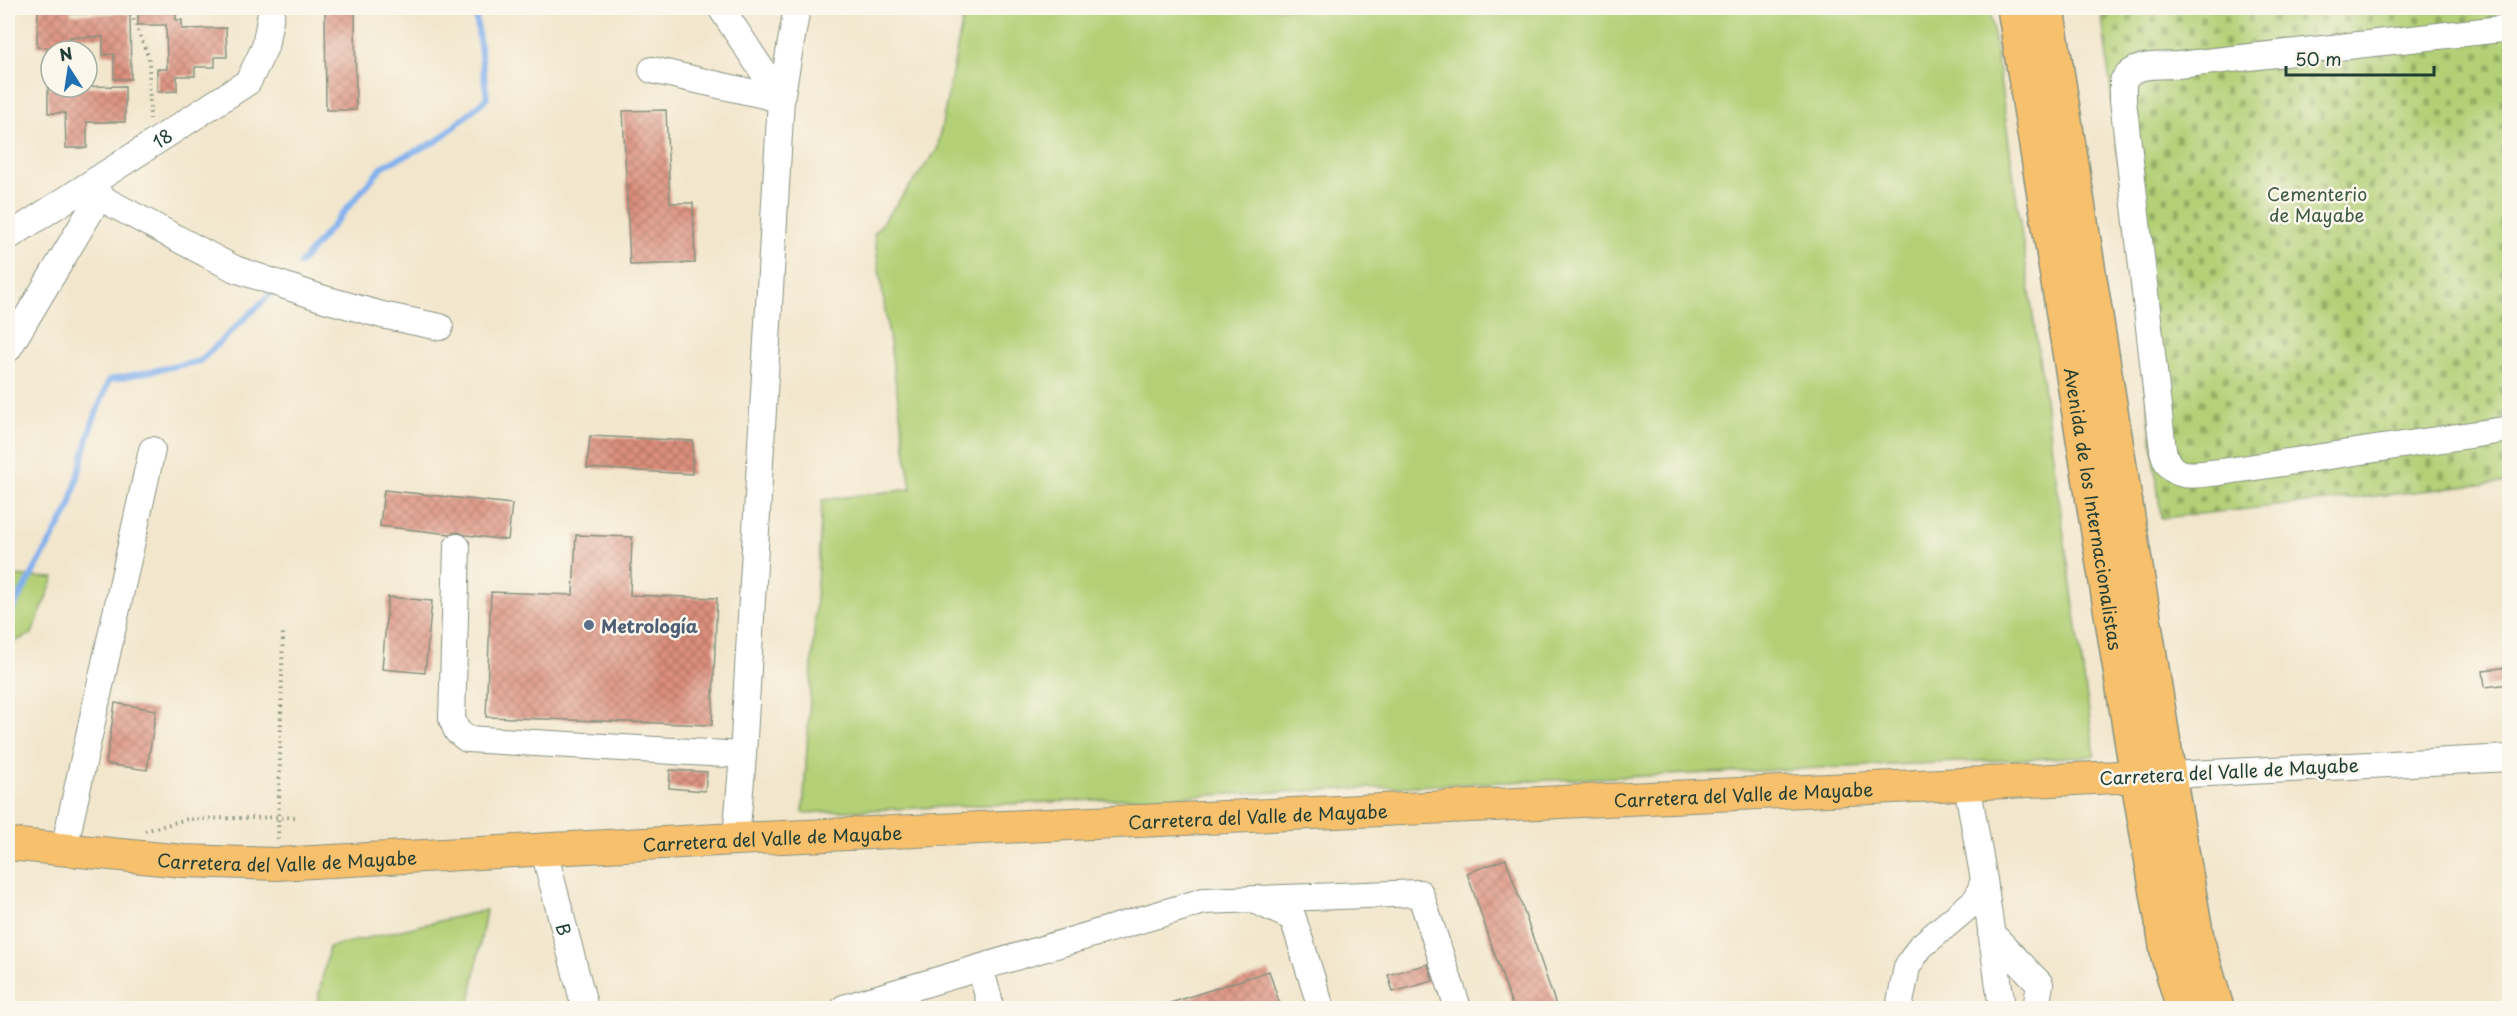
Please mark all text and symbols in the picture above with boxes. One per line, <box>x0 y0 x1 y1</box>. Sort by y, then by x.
north arrow <box>39 39 99 99</box>
scale bar <box>2286 39 2434 77</box>
text: N <box>57 40 74 66</box>
text: 50 m <box>2295 45 2342 72</box>
street label: 18 <box>146 121 177 154</box>
park label: Cementerio de Mayabe <box>2267 180 2367 228</box>
street label: Avenida de los Internacionalistas <box>2058 365 2130 652</box>
place label: Metrología <box>601 612 698 639</box>
marker: Metrología <box>582 618 596 632</box>
street label: Carretera del Valle de Mayabe <box>2099 751 2359 791</box>
street label: Carretera del Valle de Mayabe <box>1613 774 1874 813</box>
street label: Carretera del Valle de Mayabe <box>1128 796 1388 835</box>
street label: Carretera del Valle de Mayabe <box>642 818 903 858</box>
street label: Carretera del Valle de Mayabe <box>156 843 418 877</box>
street label: B <box>550 920 579 939</box>

